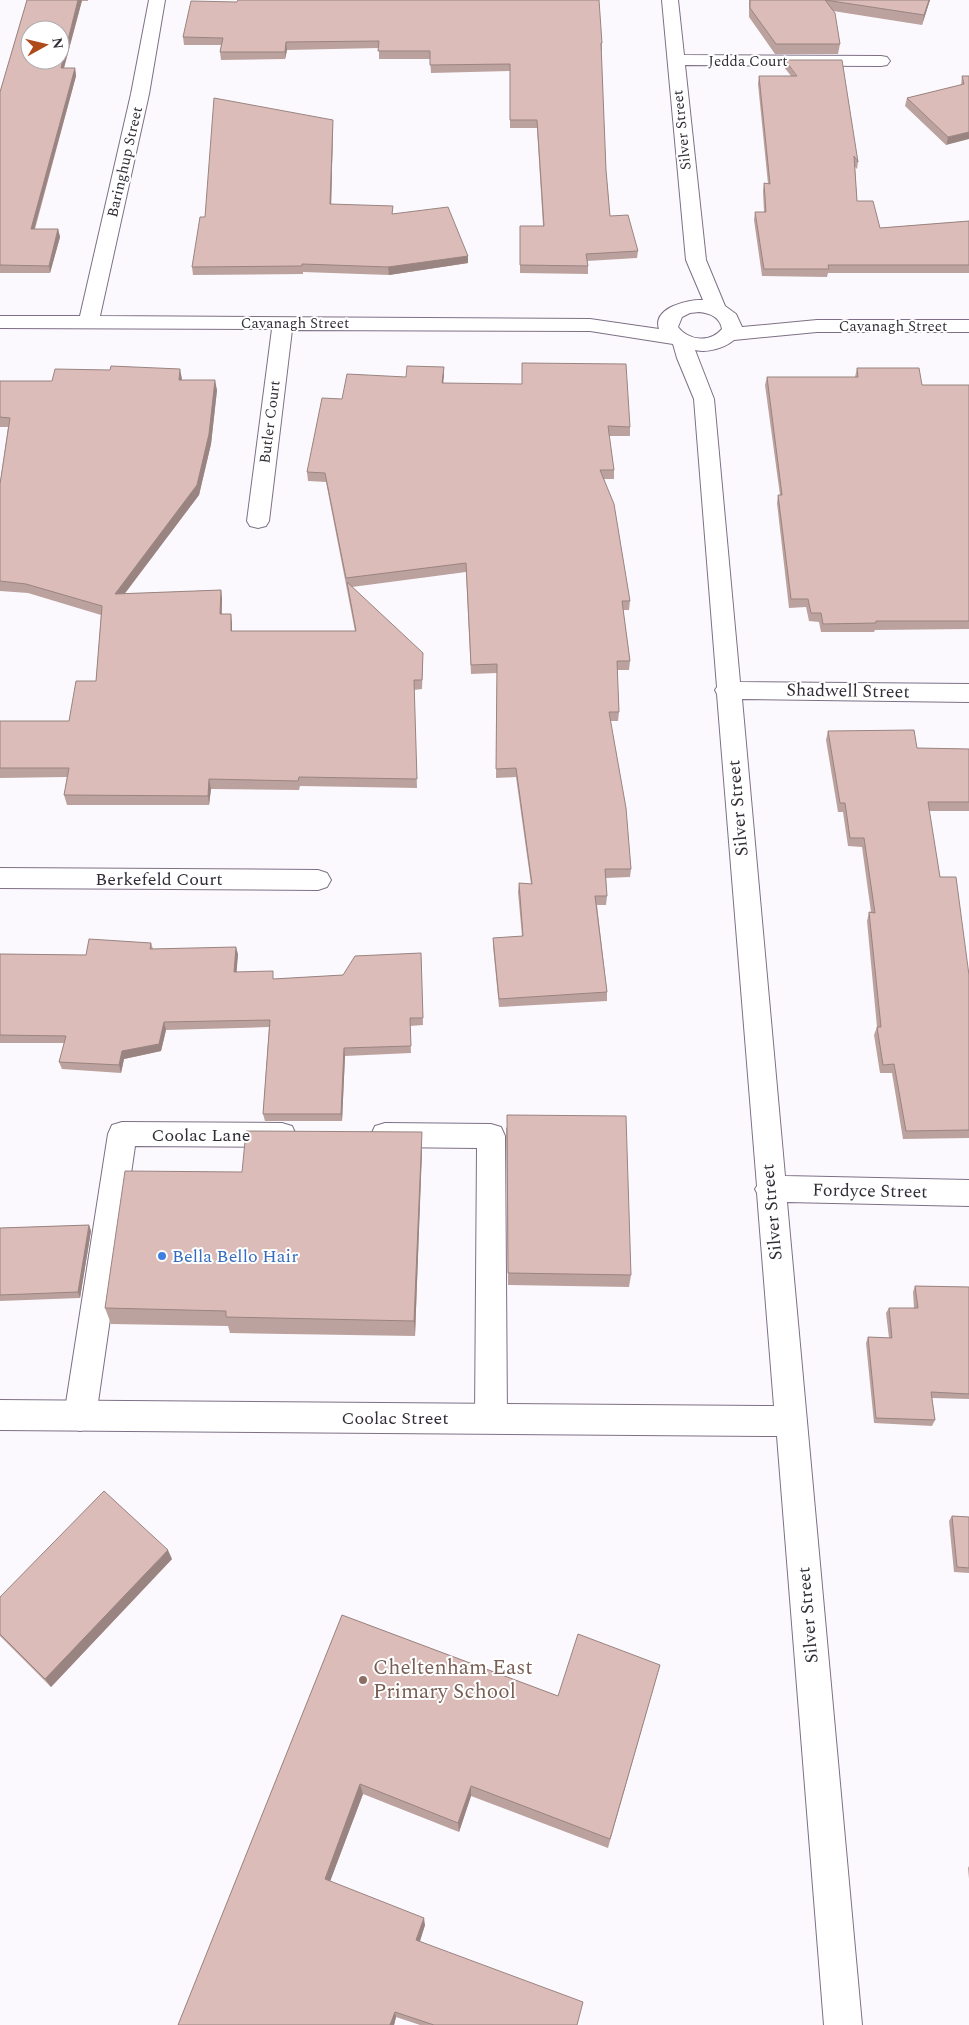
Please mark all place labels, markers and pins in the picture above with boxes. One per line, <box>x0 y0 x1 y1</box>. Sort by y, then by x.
place label: Bella Bello Hair <box>172 1243 298 1270</box>
marker: Bella Bello Hair <box>156 1250 168 1262</box>
place label: Cheltenham East Primary School <box>373 1652 533 1708</box>
marker: Cheltenham East Primary School <box>357 1674 369 1686</box>

